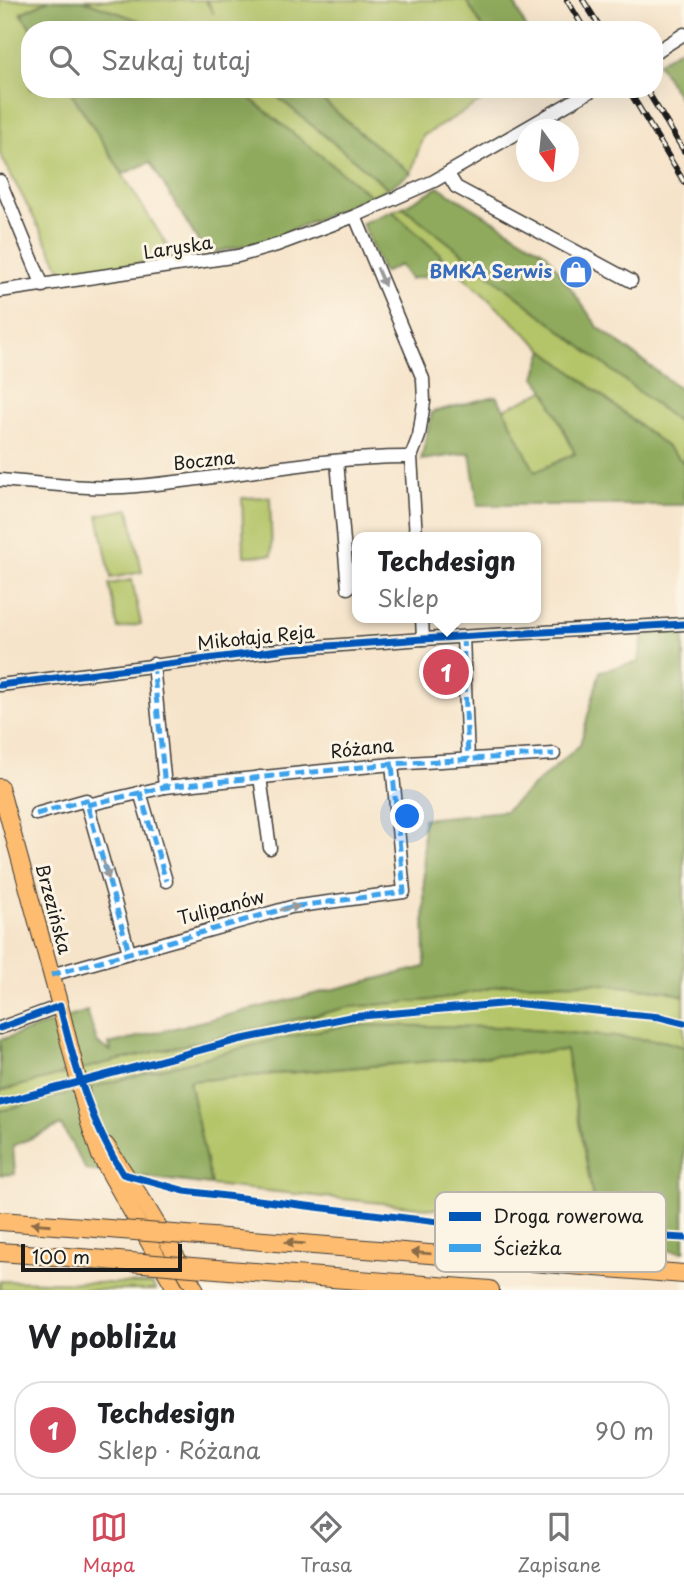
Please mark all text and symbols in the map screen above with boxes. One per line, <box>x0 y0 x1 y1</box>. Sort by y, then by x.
search box <box>21 21 663 98</box>
text: Szukaj tutaj <box>101 40 251 79</box>
icon: search <box>45 41 83 79</box>
north arrow <box>516 119 579 182</box>
street label: Laryska <box>141 228 215 265</box>
shop icon: BMKA Serwis <box>557 253 595 291</box>
place label: BMKA Serwis <box>429 257 552 284</box>
one-way arrow <box>375 267 387 287</box>
street label: Boczna <box>172 443 237 476</box>
popup <box>352 532 541 623</box>
text: Techdesign <box>377 541 516 580</box>
text: Sklep <box>377 580 439 615</box>
street label: Mikołaja Reja <box>196 617 317 656</box>
pin: 1 <box>423 646 469 698</box>
street label: Różana <box>329 731 396 764</box>
your location <box>390 799 424 833</box>
street label: Brzezińska <box>29 860 80 958</box>
one-way arrow <box>101 860 111 881</box>
street label: Tulipanów <box>174 882 267 931</box>
one-way arrow <box>279 903 301 914</box>
legend <box>435 1192 666 1272</box>
text: Droga rowerowa <box>493 1201 644 1229</box>
one-way arrow <box>30 1218 52 1229</box>
text: Ścieżka <box>493 1233 562 1261</box>
one-way arrow <box>284 1237 306 1248</box>
scale bar <box>21 1241 182 1273</box>
text: 100 m <box>32 1242 90 1270</box>
one-way arrow <box>409 1247 431 1258</box>
text: W pobliżu <box>28 1313 177 1358</box>
text: Techdesign <box>97 1393 236 1432</box>
text: 1 <box>48 1413 59 1448</box>
text: 90 m <box>595 1413 654 1448</box>
text: Sklep · Różana <box>97 1432 260 1467</box>
tab: Mapa <box>83 1508 135 1578</box>
tab: Trasa <box>300 1508 352 1578</box>
tab: Zapisane <box>518 1508 601 1578</box>

